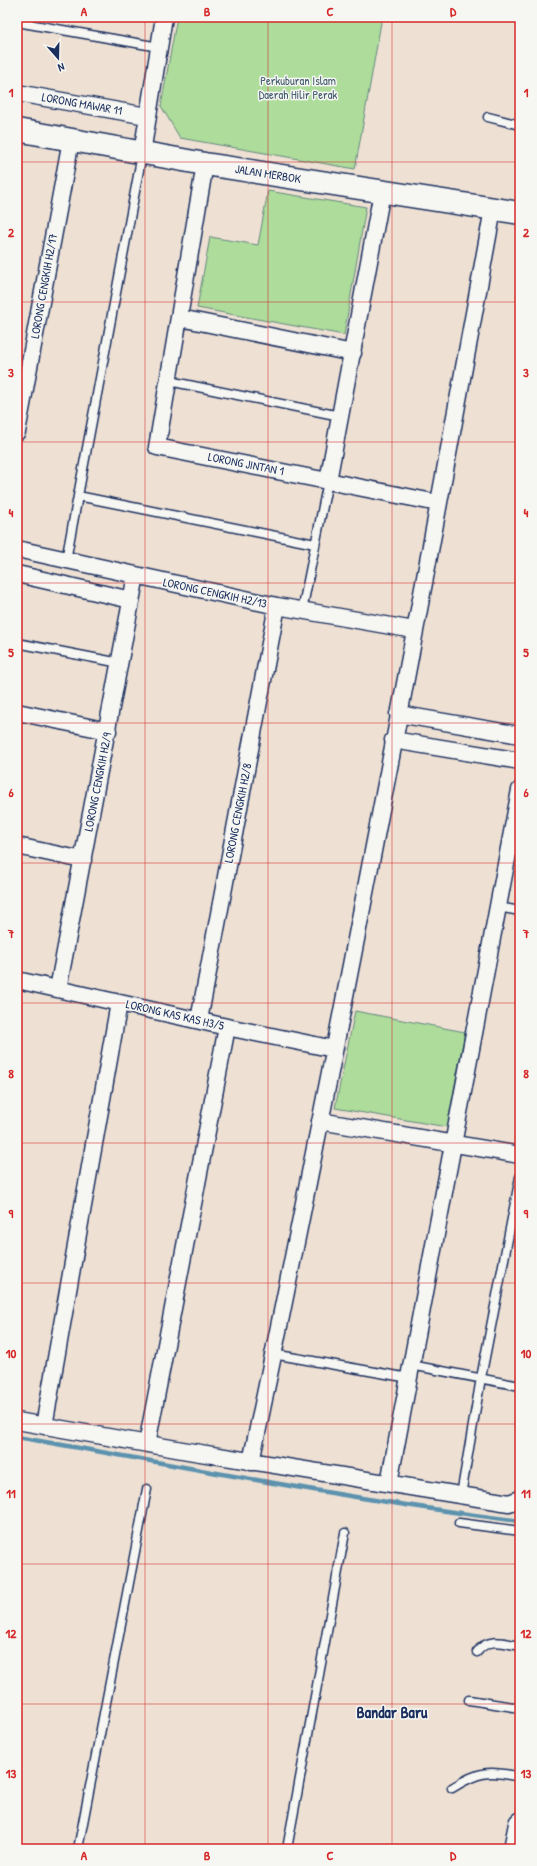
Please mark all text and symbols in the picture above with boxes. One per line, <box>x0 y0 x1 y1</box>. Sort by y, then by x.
text: A <box>81 2 88 20</box>
text: B <box>204 2 211 20</box>
text: C <box>326 2 334 20</box>
text: D <box>450 2 457 20</box>
north arrow <box>38 38 78 78</box>
text: N <box>56 60 67 75</box>
park label: Perkuburan Islam Daerah Hilir Perak <box>259 72 337 103</box>
text: 1 <box>9 83 14 101</box>
text: 1 <box>524 83 529 101</box>
street label: LORONG MAWAR 11 <box>41 88 124 119</box>
street label: JALAN MERBOK <box>234 160 303 187</box>
text: 2 <box>8 223 15 241</box>
text: 2 <box>523 223 530 241</box>
street label: LORONG CENGKIH H2/17 <box>26 232 61 340</box>
text: 3 <box>8 363 14 381</box>
text: 3 <box>523 363 529 381</box>
street label: LORONG JINTAN 1 <box>207 448 285 479</box>
text: 4 <box>9 503 14 521</box>
text: 4 <box>524 503 529 521</box>
street label: LORONG CENGKIH H2/13 <box>162 573 269 612</box>
text: 5 <box>8 643 14 661</box>
text: 5 <box>523 643 529 661</box>
street label: LORONG CENGKIH H2/9 <box>80 730 116 833</box>
street label: LORONG CENGKIH H2/8 <box>220 762 256 864</box>
text: 6 <box>8 783 14 801</box>
text: 6 <box>523 783 529 801</box>
text: 7 <box>7 924 15 942</box>
text: 7 <box>522 924 530 942</box>
street label: LORONG KAS KAS H3/5 <box>124 995 226 1034</box>
text: 8 <box>8 1064 14 1082</box>
text: 8 <box>523 1064 529 1082</box>
text: 9 <box>9 1204 14 1222</box>
text: 9 <box>524 1204 529 1222</box>
text: 10 <box>6 1344 16 1362</box>
text: 10 <box>521 1344 531 1362</box>
text: 11 <box>6 1484 16 1502</box>
text: 11 <box>521 1484 531 1502</box>
text: 12 <box>6 1624 17 1642</box>
text: 12 <box>521 1624 532 1642</box>
district label: Bandar Baru <box>357 1701 428 1723</box>
text: 13 <box>6 1764 16 1782</box>
text: 13 <box>521 1764 531 1782</box>
text: A <box>81 1846 88 1864</box>
text: B <box>204 1846 211 1864</box>
text: C <box>326 1846 334 1864</box>
text: D <box>450 1846 457 1864</box>

